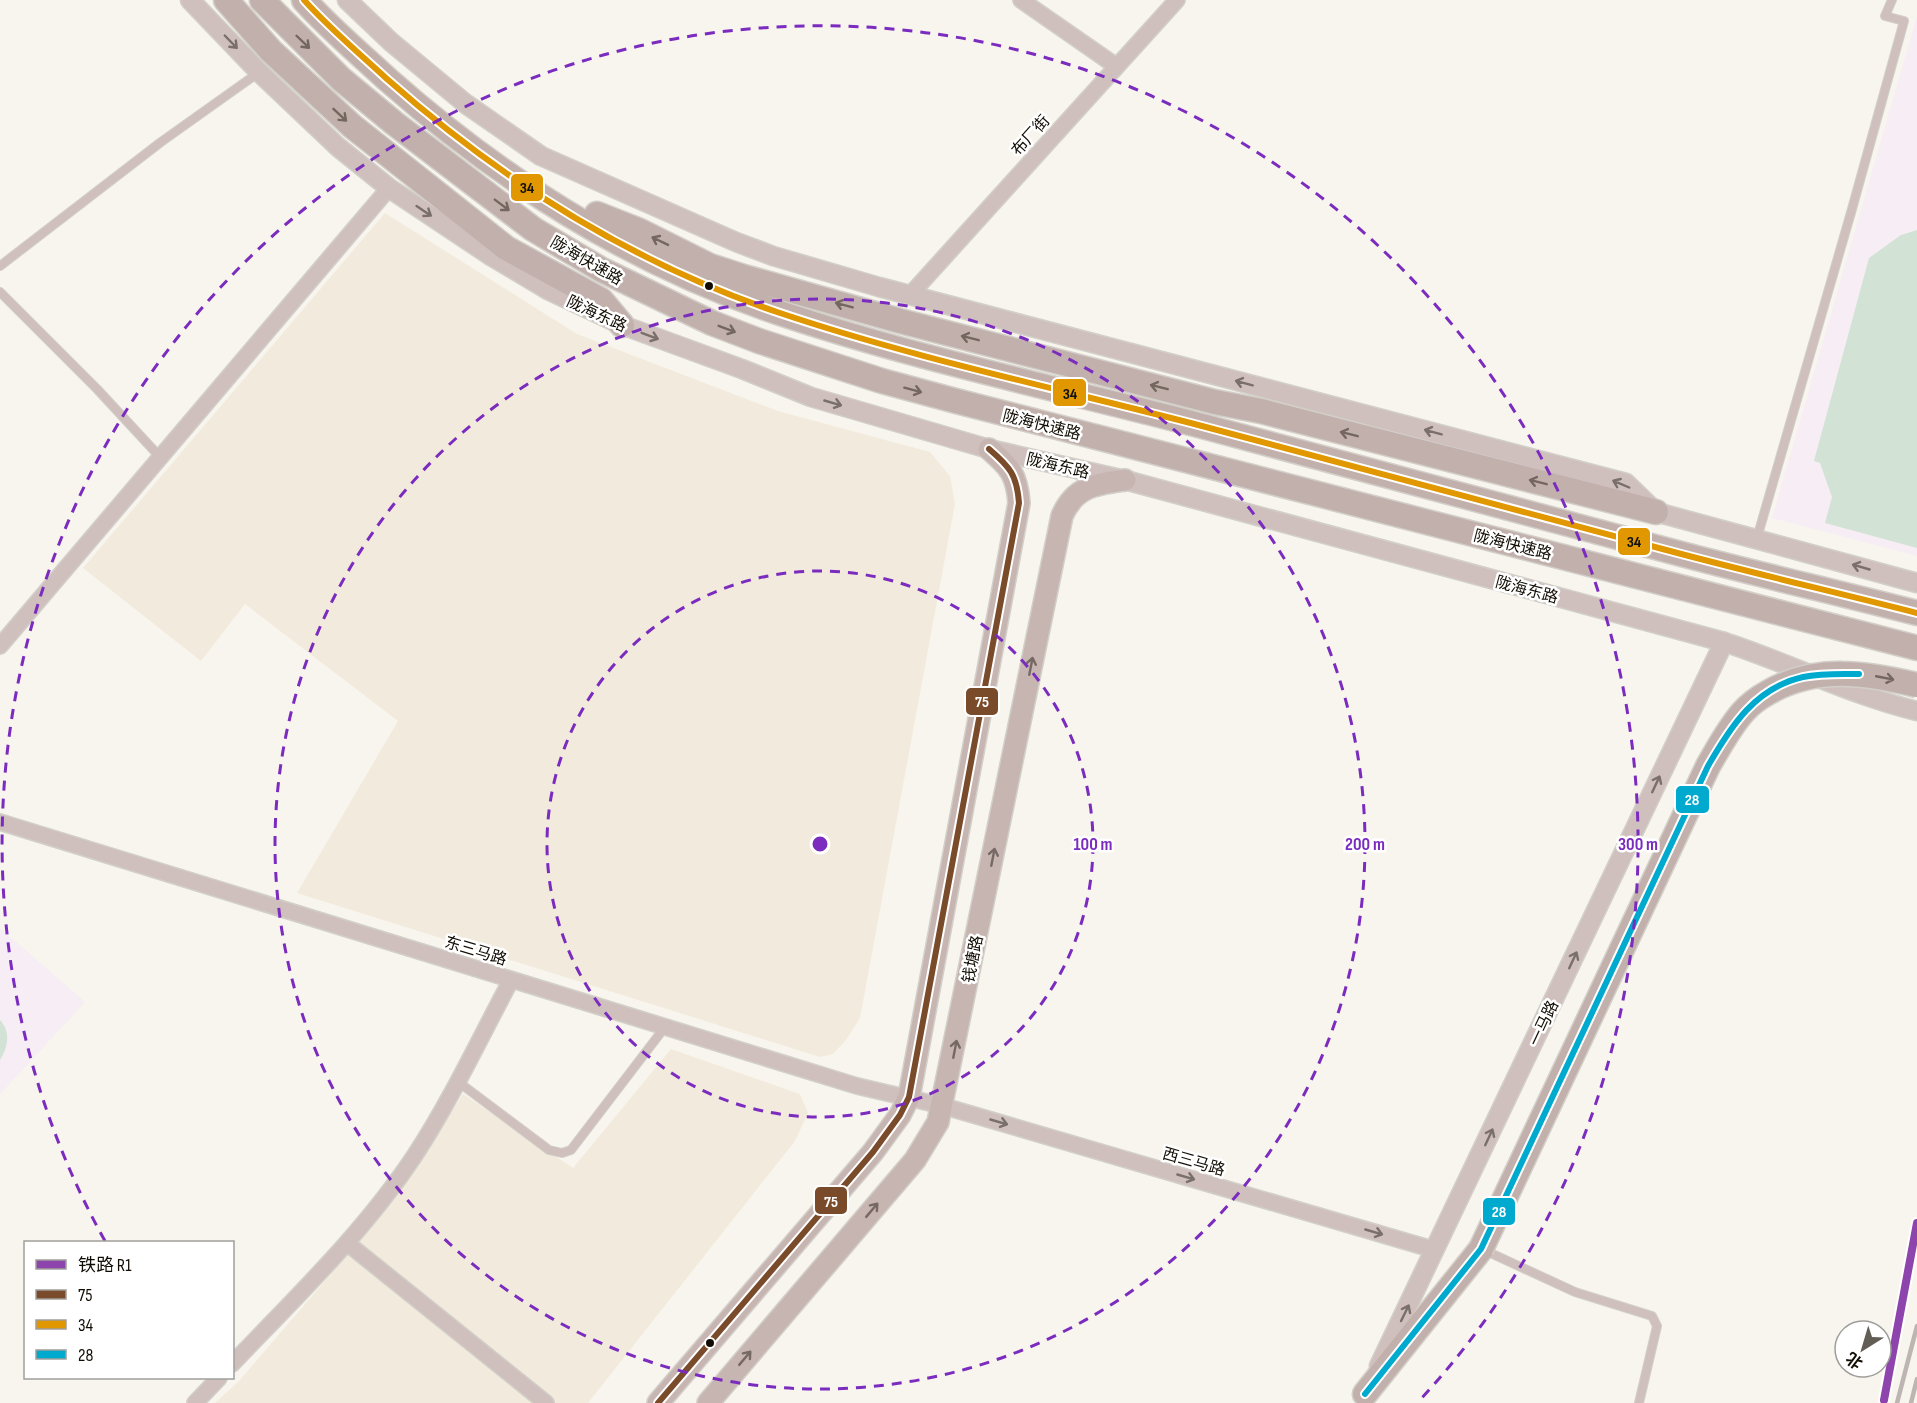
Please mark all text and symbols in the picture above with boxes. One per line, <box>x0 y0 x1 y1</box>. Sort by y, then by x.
one-way arrow <box>223 35 238 50</box>
one-way arrow <box>295 35 310 49</box>
one-way arrow <box>332 108 347 122</box>
street label: 布厂街 <box>1008 112 1054 160</box>
line badge: 34 <box>510 173 544 202</box>
text: 34 <box>520 179 535 198</box>
one-way arrow <box>494 199 510 212</box>
one-way arrow <box>416 205 433 218</box>
street label: 陇海快速路 <box>547 233 626 290</box>
one-way arrow <box>652 235 670 246</box>
unlabelled marker <box>703 280 715 292</box>
street label: 陇海东路 <box>563 292 629 336</box>
one-way arrow <box>834 299 853 311</box>
one-way arrow <box>718 324 736 335</box>
one-way arrow <box>640 331 658 342</box>
one-way arrow <box>960 332 979 344</box>
one-way arrow <box>1235 376 1254 388</box>
line badge: 34 <box>1052 378 1087 407</box>
one-way arrow <box>1149 381 1168 392</box>
one-way arrow <box>903 384 922 396</box>
text: 34 <box>1063 385 1078 404</box>
one-way arrow <box>823 398 842 409</box>
street label: 陇海快速路 <box>1001 407 1083 444</box>
one-way arrow <box>1424 426 1443 438</box>
one-way arrow <box>1340 427 1359 439</box>
street label: 陇海东路 <box>1024 450 1091 483</box>
one-way arrow <box>1529 475 1548 487</box>
one-way arrow <box>1612 478 1630 489</box>
street label: 陇海快速路 <box>1472 527 1554 564</box>
line badge: 34 <box>1617 527 1651 556</box>
text: 34 <box>1627 533 1642 552</box>
one-way arrow <box>1852 561 1871 573</box>
street label: 陇海东路 <box>1493 573 1560 608</box>
one-way arrow <box>1026 657 1037 676</box>
one-way arrow <box>1875 673 1894 685</box>
line badge: 75 <box>965 687 999 716</box>
text: 75 <box>975 693 989 712</box>
one-way arrow <box>1651 776 1663 794</box>
line badge: 28 <box>1675 785 1710 814</box>
text: 28 <box>1685 791 1700 810</box>
centre of rings <box>810 834 830 854</box>
text: 100 m <box>1074 834 1113 855</box>
text: 200 m <box>1345 834 1385 855</box>
text: 300 m <box>1618 834 1658 855</box>
one-way arrow <box>988 848 999 868</box>
street label: 东三马路 <box>442 933 509 970</box>
street label: 钱塘路 <box>960 934 987 985</box>
one-way arrow <box>1567 952 1579 970</box>
street label: 一马路 <box>1526 998 1563 1049</box>
one-way arrow <box>950 1039 961 1059</box>
one-way arrow <box>989 1117 1008 1128</box>
one-way arrow <box>1483 1128 1495 1146</box>
street label: 西三马路 <box>1160 1144 1227 1180</box>
one-way arrow <box>1177 1172 1196 1183</box>
line badge: 75 <box>814 1186 848 1215</box>
text: 75 <box>824 1193 838 1212</box>
line badge: 28 <box>1482 1197 1516 1226</box>
one-way arrow <box>865 1203 879 1218</box>
text: 28 <box>1492 1203 1507 1222</box>
one-way arrow <box>1364 1227 1383 1238</box>
legend <box>24 1241 234 1379</box>
text: 铁路 R1 <box>78 1255 132 1276</box>
text: 75 <box>78 1285 92 1306</box>
one-way arrow <box>1399 1304 1411 1322</box>
text: 34 <box>78 1315 94 1336</box>
north arrow <box>1833 1319 1893 1379</box>
unlabelled marker <box>704 1337 716 1349</box>
text: 28 <box>78 1345 93 1366</box>
text: 北 <box>1843 1347 1867 1372</box>
one-way arrow <box>739 1350 752 1366</box>

